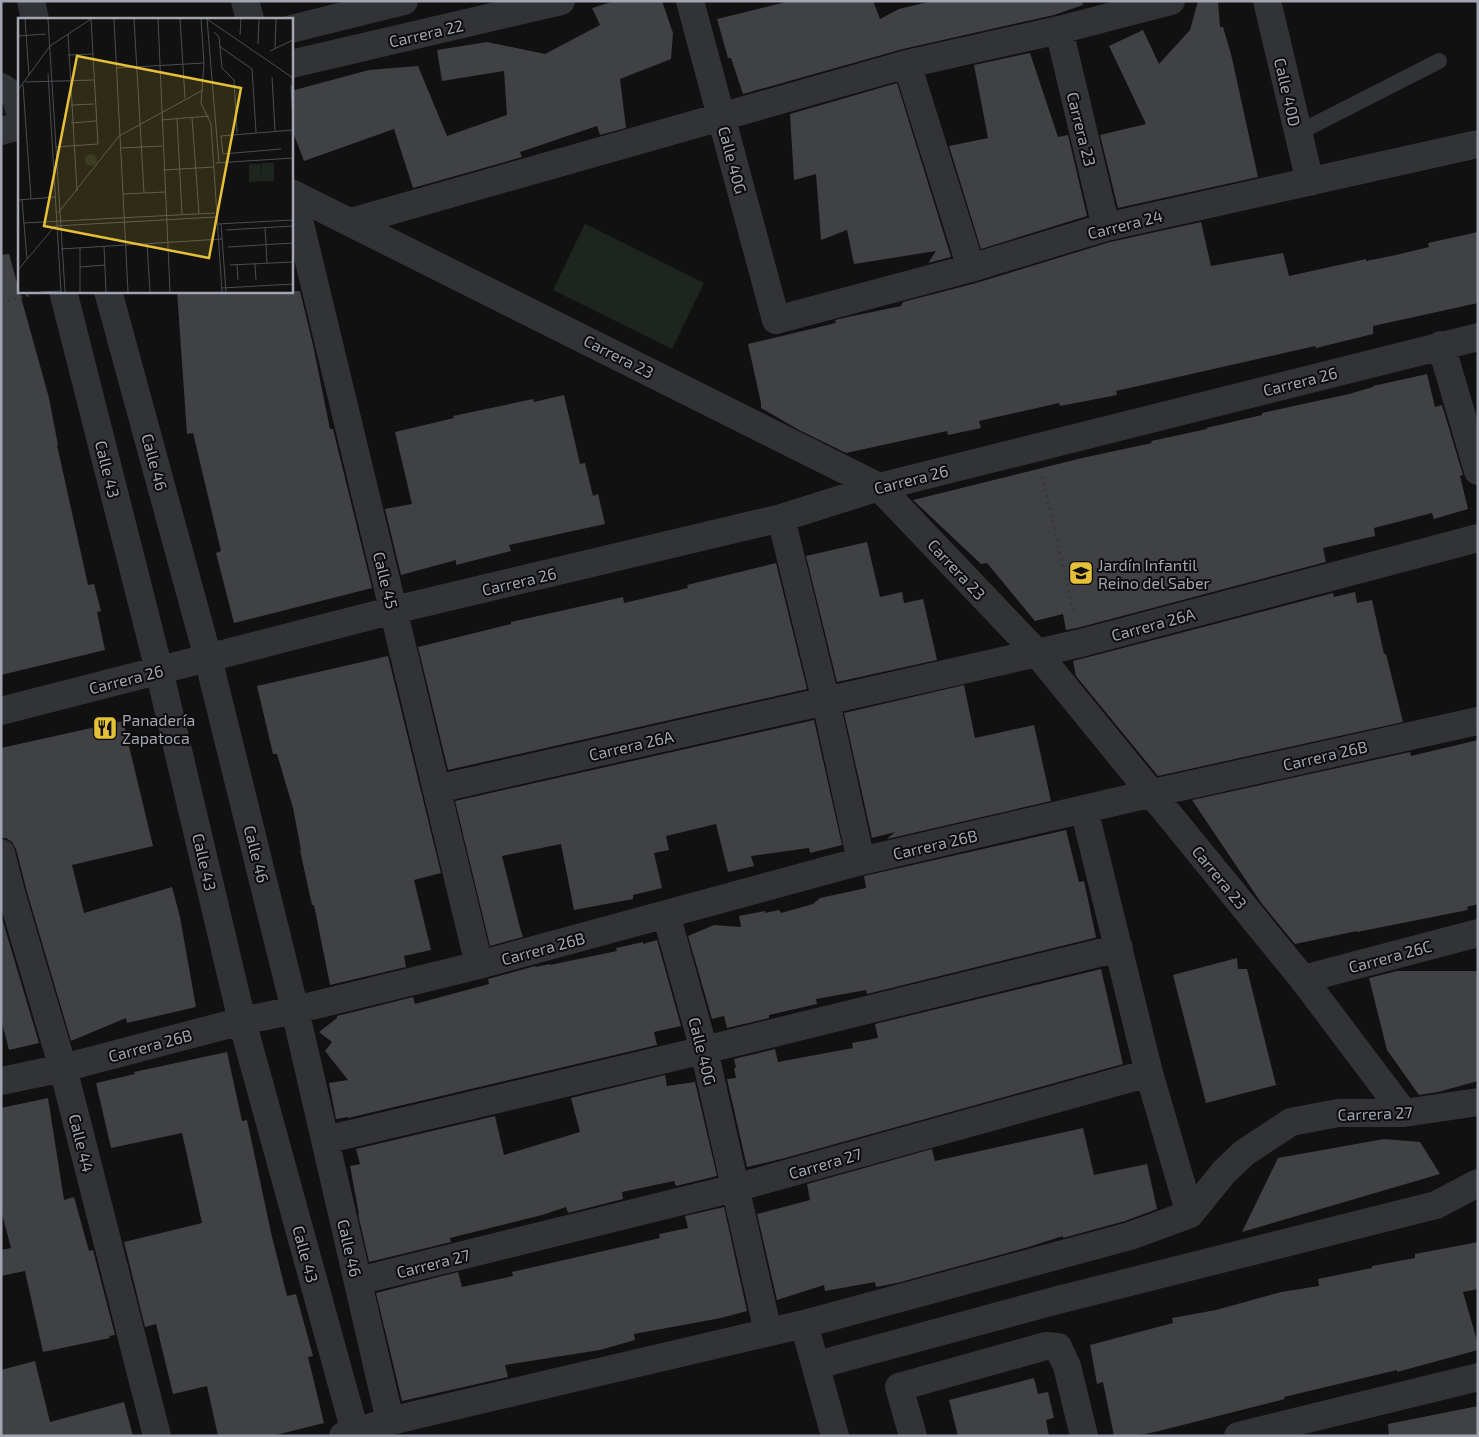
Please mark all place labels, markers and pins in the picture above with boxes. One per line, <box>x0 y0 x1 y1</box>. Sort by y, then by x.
place label: Jardín Infantil Reino del Saber <box>1098 555 1210 592</box>
school or university icon: Jardín Infantil Reino del Saber <box>1068 560 1094 586</box>
place label: Panadería Zapatoca <box>122 710 195 747</box>
restaurant icon: Panadería Zapatoca <box>92 715 118 741</box>

